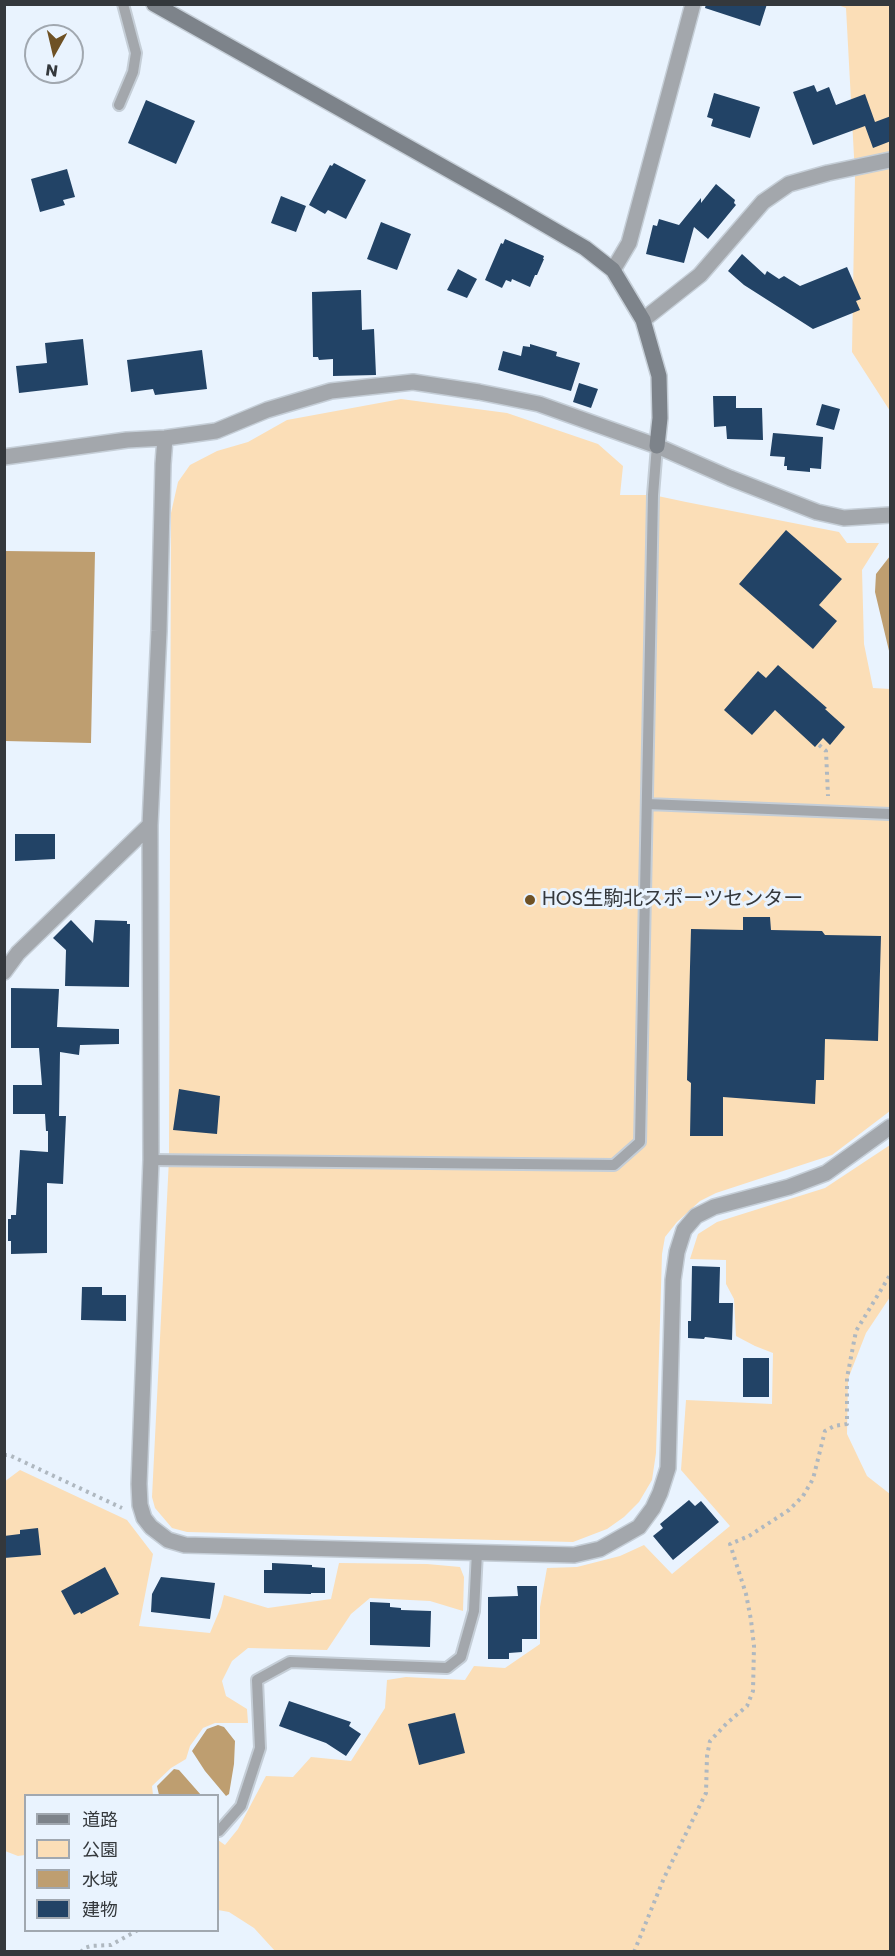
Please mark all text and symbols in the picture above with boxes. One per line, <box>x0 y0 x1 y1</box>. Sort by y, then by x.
north arrow <box>24 24 84 84</box>
text: N <box>44 58 59 83</box>
place label: HOS生駒北スポーツセンター <box>542 888 803 912</box>
marker: HOS生駒北スポーツセンター <box>523 893 537 907</box>
legend <box>24 1794 219 1932</box>
text: 道路 <box>82 1807 118 1832</box>
text: 公園 <box>82 1837 118 1862</box>
text: 水域 <box>82 1867 118 1892</box>
text: 建物 <box>82 1897 118 1922</box>

